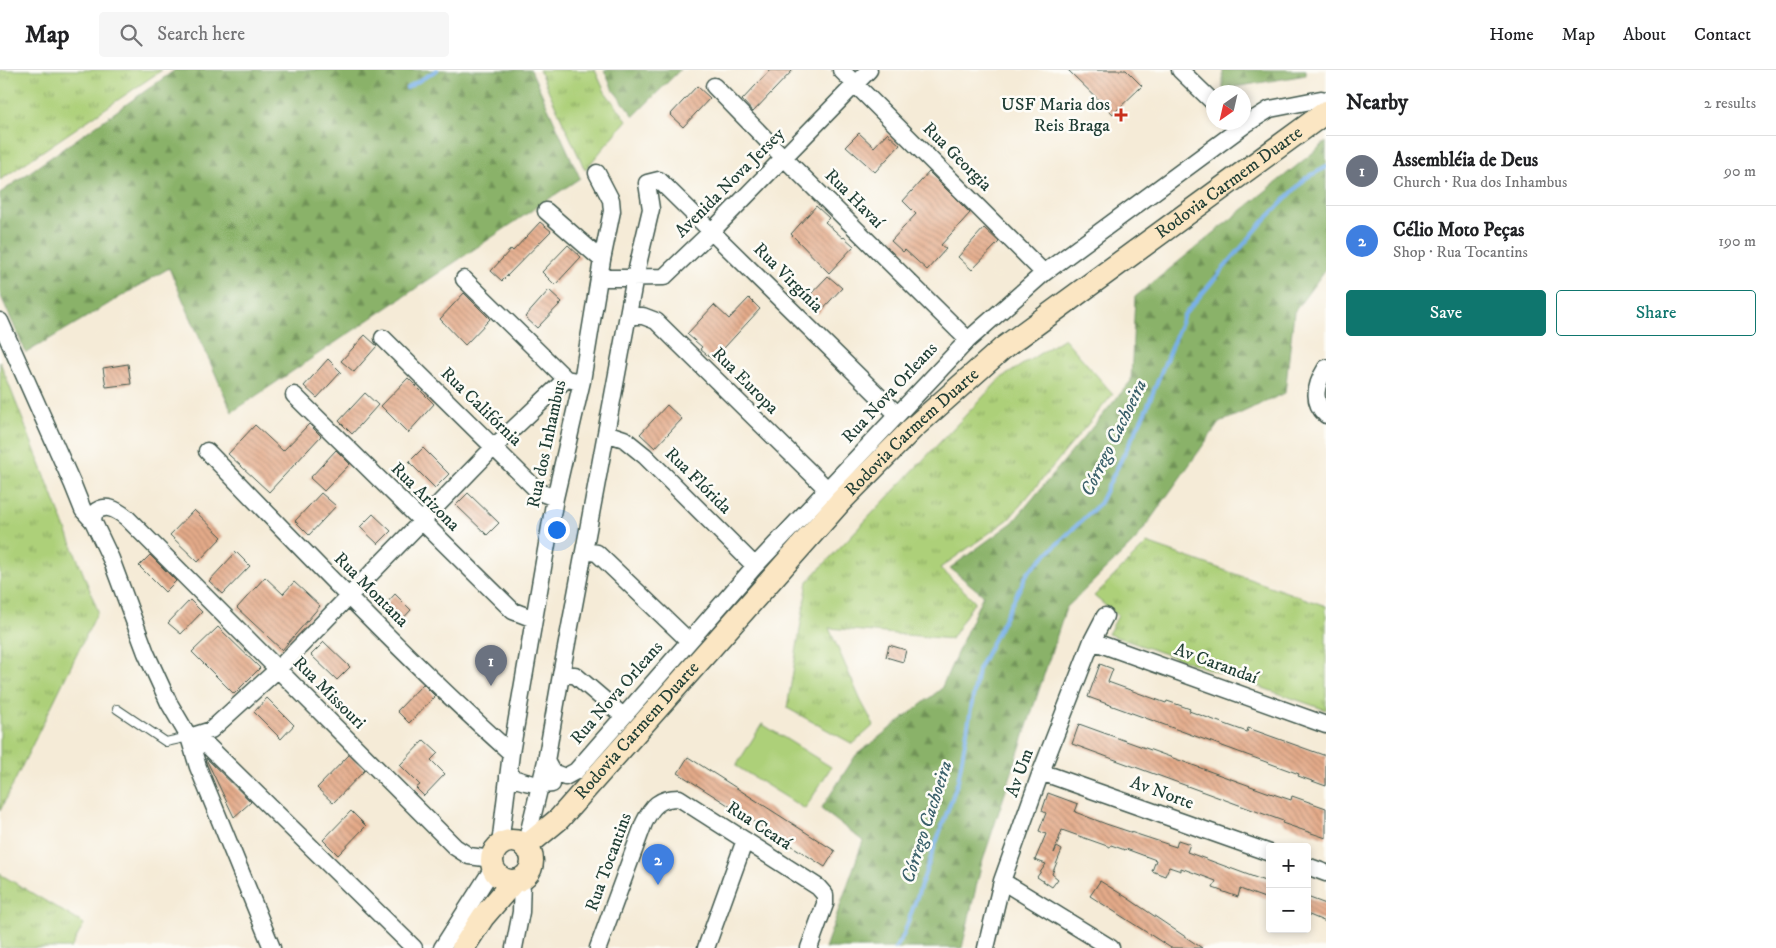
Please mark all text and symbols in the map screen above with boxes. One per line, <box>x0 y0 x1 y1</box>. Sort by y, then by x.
search box <box>99 12 449 57</box>
text: Map <box>25 20 69 50</box>
icon: search <box>117 21 145 49</box>
text: Search here <box>157 23 245 46</box>
text: Home <box>1489 24 1534 46</box>
text: Map <box>1562 24 1595 46</box>
text: About <box>1623 24 1666 46</box>
text: Contact <box>1694 24 1751 46</box>
north arrow <box>1206 85 1251 130</box>
text: Nearby <box>1346 90 1408 116</box>
text: 2 results <box>1704 93 1756 113</box>
place label: USF Maria dos Reis Braga <box>1001 94 1110 137</box>
marker: USF Maria dos Reis Braga <box>1114 108 1128 122</box>
street label: Rua Georgia <box>918 118 996 196</box>
street label: Rodovia Carmem Duarte <box>1151 122 1307 244</box>
street label: Avenida Nova Jersey <box>670 123 790 243</box>
text: Assembléia de Deus <box>1393 149 1538 172</box>
text: 1 <box>1359 161 1365 181</box>
text: 90 m <box>1724 161 1756 181</box>
street label: Rua Havaí <box>820 165 889 234</box>
text: Church · Rua dos Inhambus <box>1393 172 1567 192</box>
text: Célio Moto Peças <box>1393 219 1524 242</box>
text: 2 <box>1358 231 1366 251</box>
text: 190 m <box>1718 231 1756 251</box>
street label: Rua Virgínia <box>748 238 828 318</box>
text: Shop · Rua Tocantins <box>1393 242 1528 262</box>
button: Save <box>1346 290 1546 336</box>
button: Share <box>1556 290 1756 336</box>
street label: Rua Nova Orleans <box>838 338 942 448</box>
street label: Rua Europa <box>707 343 783 419</box>
street label: Rua Califórnia <box>436 363 526 451</box>
street label: Rodovia Carmem Duarte <box>841 363 984 501</box>
water label: Córrego Cachoeira <box>1076 376 1152 500</box>
street label: Rua dos Inhambus <box>523 378 571 510</box>
street label: Rua Flórida <box>660 443 736 519</box>
street label: Rua Arizona <box>386 458 464 536</box>
your location <box>544 517 570 543</box>
street label: Rua Montana <box>329 548 413 632</box>
street label: Rua Nova Orleans <box>566 637 668 749</box>
street label: Av Carandaí <box>1171 639 1262 690</box>
pin: 1 <box>475 645 507 686</box>
street label: Rua Missouri <box>288 652 370 734</box>
street label: Rodovia Carmem Duarte <box>570 657 704 804</box>
street label: Av Um <box>1001 746 1039 800</box>
water label: Córrego Cachoeira <box>896 758 958 886</box>
street label: Av Norte <box>1127 771 1197 815</box>
street label: Rua Ceará <box>722 797 796 855</box>
street label: Rua Tocantins <box>581 810 637 914</box>
map controls <box>1266 843 1311 933</box>
button: + <box>1266 843 1311 888</box>
pin: 2 <box>642 844 674 885</box>
button: − <box>1266 888 1311 933</box>

